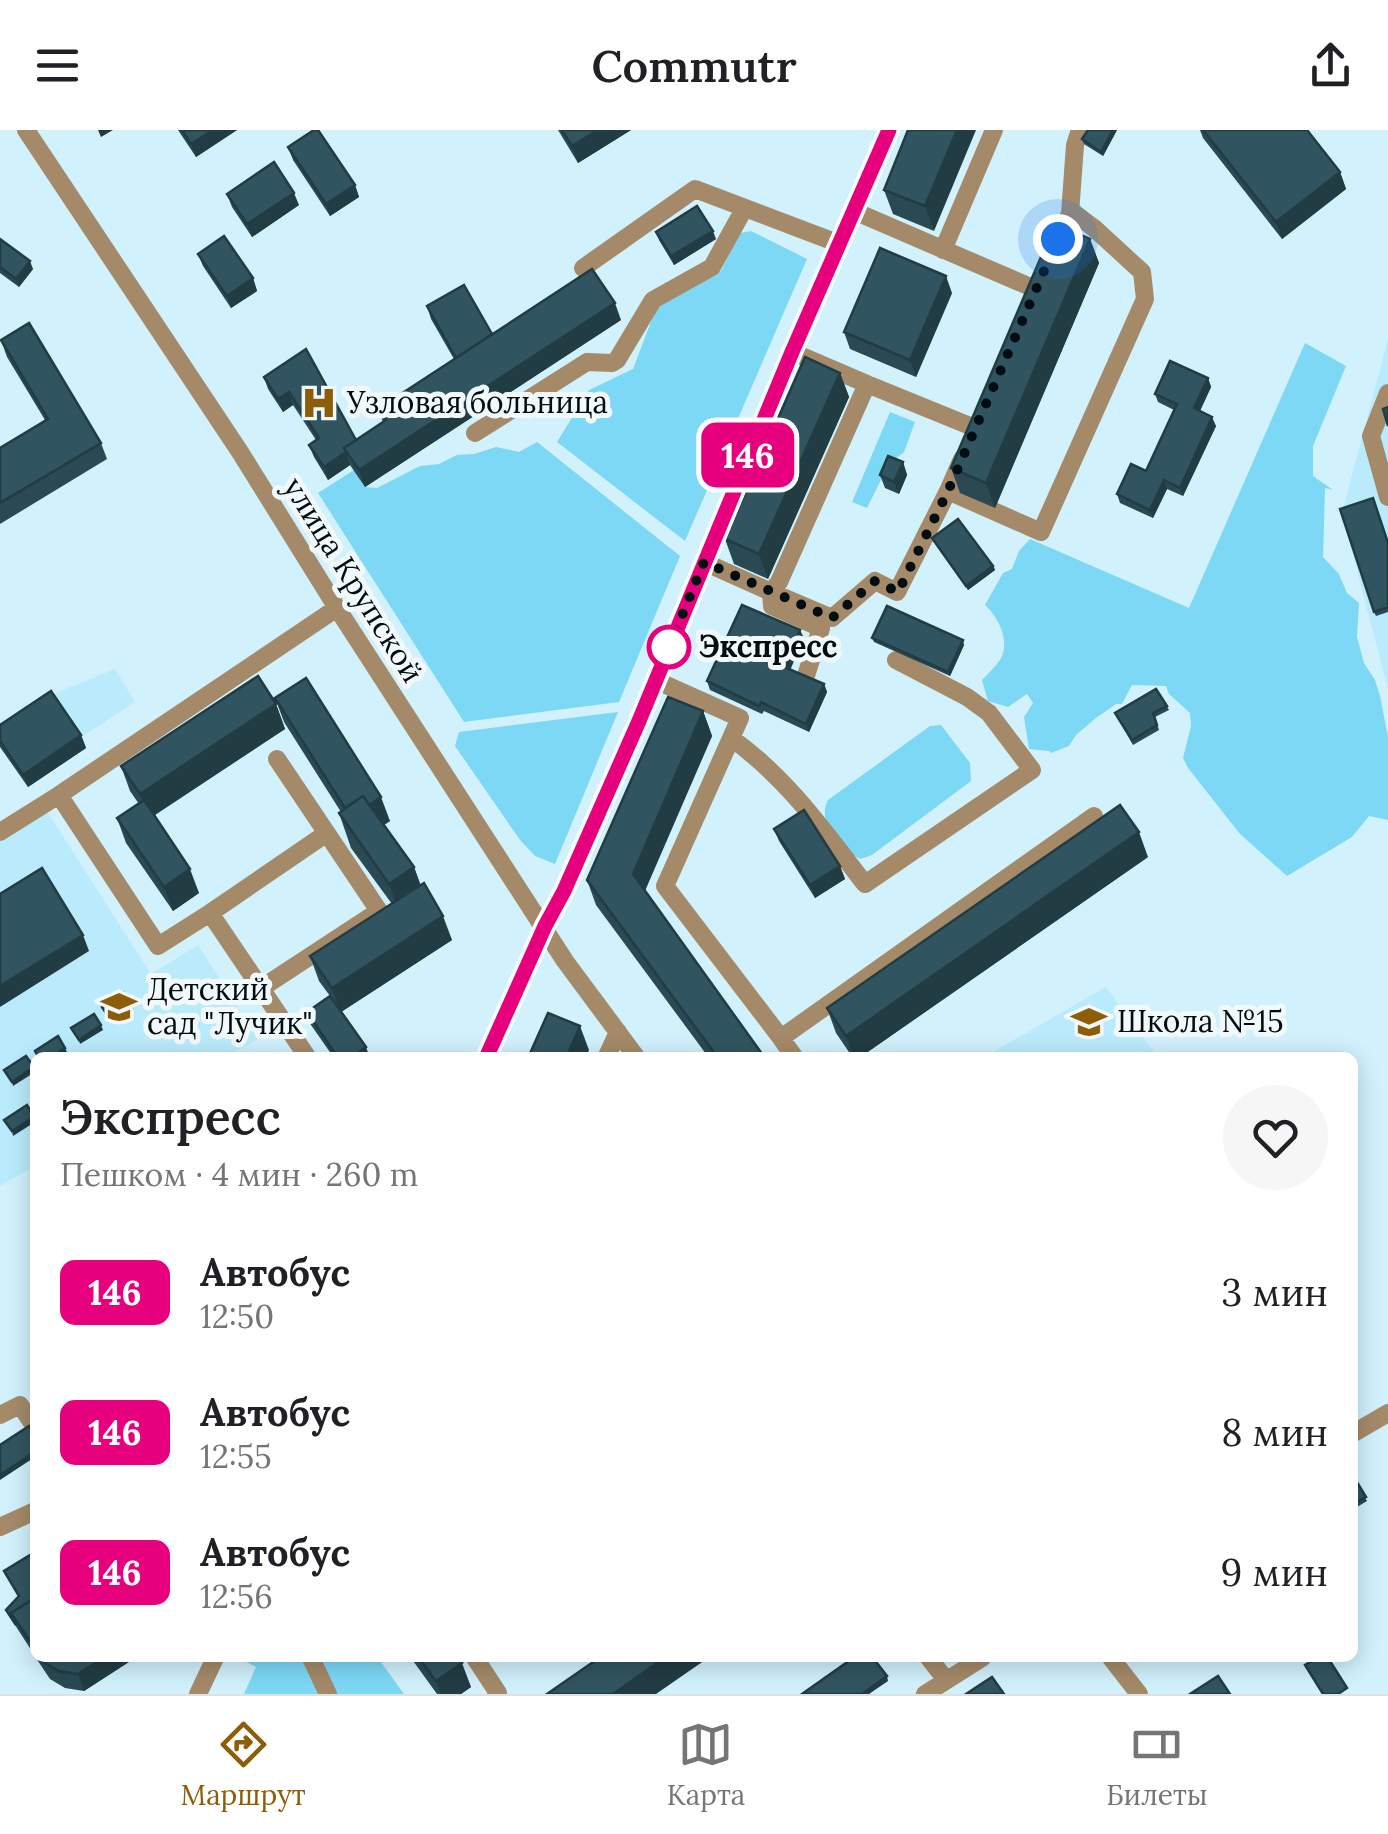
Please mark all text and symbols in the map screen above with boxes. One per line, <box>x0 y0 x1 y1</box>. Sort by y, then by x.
text: Commutr <box>591 37 797 94</box>
icon: menu <box>30 38 85 93</box>
icon: share <box>1303 38 1358 93</box>
your location <box>1033 214 1083 264</box>
place label: Узловая больница <box>346 383 608 421</box>
hospital icon: Узловая больница <box>300 384 338 422</box>
line badge: 146 <box>690 422 806 488</box>
text: 146 <box>721 433 775 478</box>
street label: улица Крупской <box>275 470 432 690</box>
marker: Экспресс <box>648 626 690 668</box>
place label: Экспресс <box>699 627 838 665</box>
place label: Детский сад "Лучик" <box>147 970 313 1043</box>
school or university icon: Детский сад "Лучик" <box>100 988 138 1026</box>
place label: Школа №15 <box>1117 1002 1284 1040</box>
school or university icon: Школа №15 <box>1070 1003 1108 1041</box>
button: heart <box>1223 1085 1328 1190</box>
text: Экспресс <box>60 1086 281 1147</box>
text: Пешком · 4 мин · 260 m <box>60 1154 418 1195</box>
text: Автобус <box>200 1248 350 1296</box>
text: 3 мин <box>1221 1268 1328 1316</box>
text: 146 <box>88 1270 142 1315</box>
text: 12:50 <box>200 1296 274 1337</box>
text: Автобус <box>200 1388 350 1436</box>
text: 8 мин <box>1221 1408 1328 1456</box>
text: 146 <box>88 1410 142 1455</box>
text: 12:55 <box>200 1436 272 1477</box>
text: Автобус <box>200 1528 350 1576</box>
text: 9 мин <box>1221 1548 1328 1596</box>
text: 146 <box>88 1550 142 1595</box>
text: 12:56 <box>200 1576 273 1617</box>
tab: Маршрут <box>180 1717 306 1813</box>
tab: Карта <box>667 1717 745 1813</box>
tab: Билеты <box>1106 1717 1208 1813</box>

